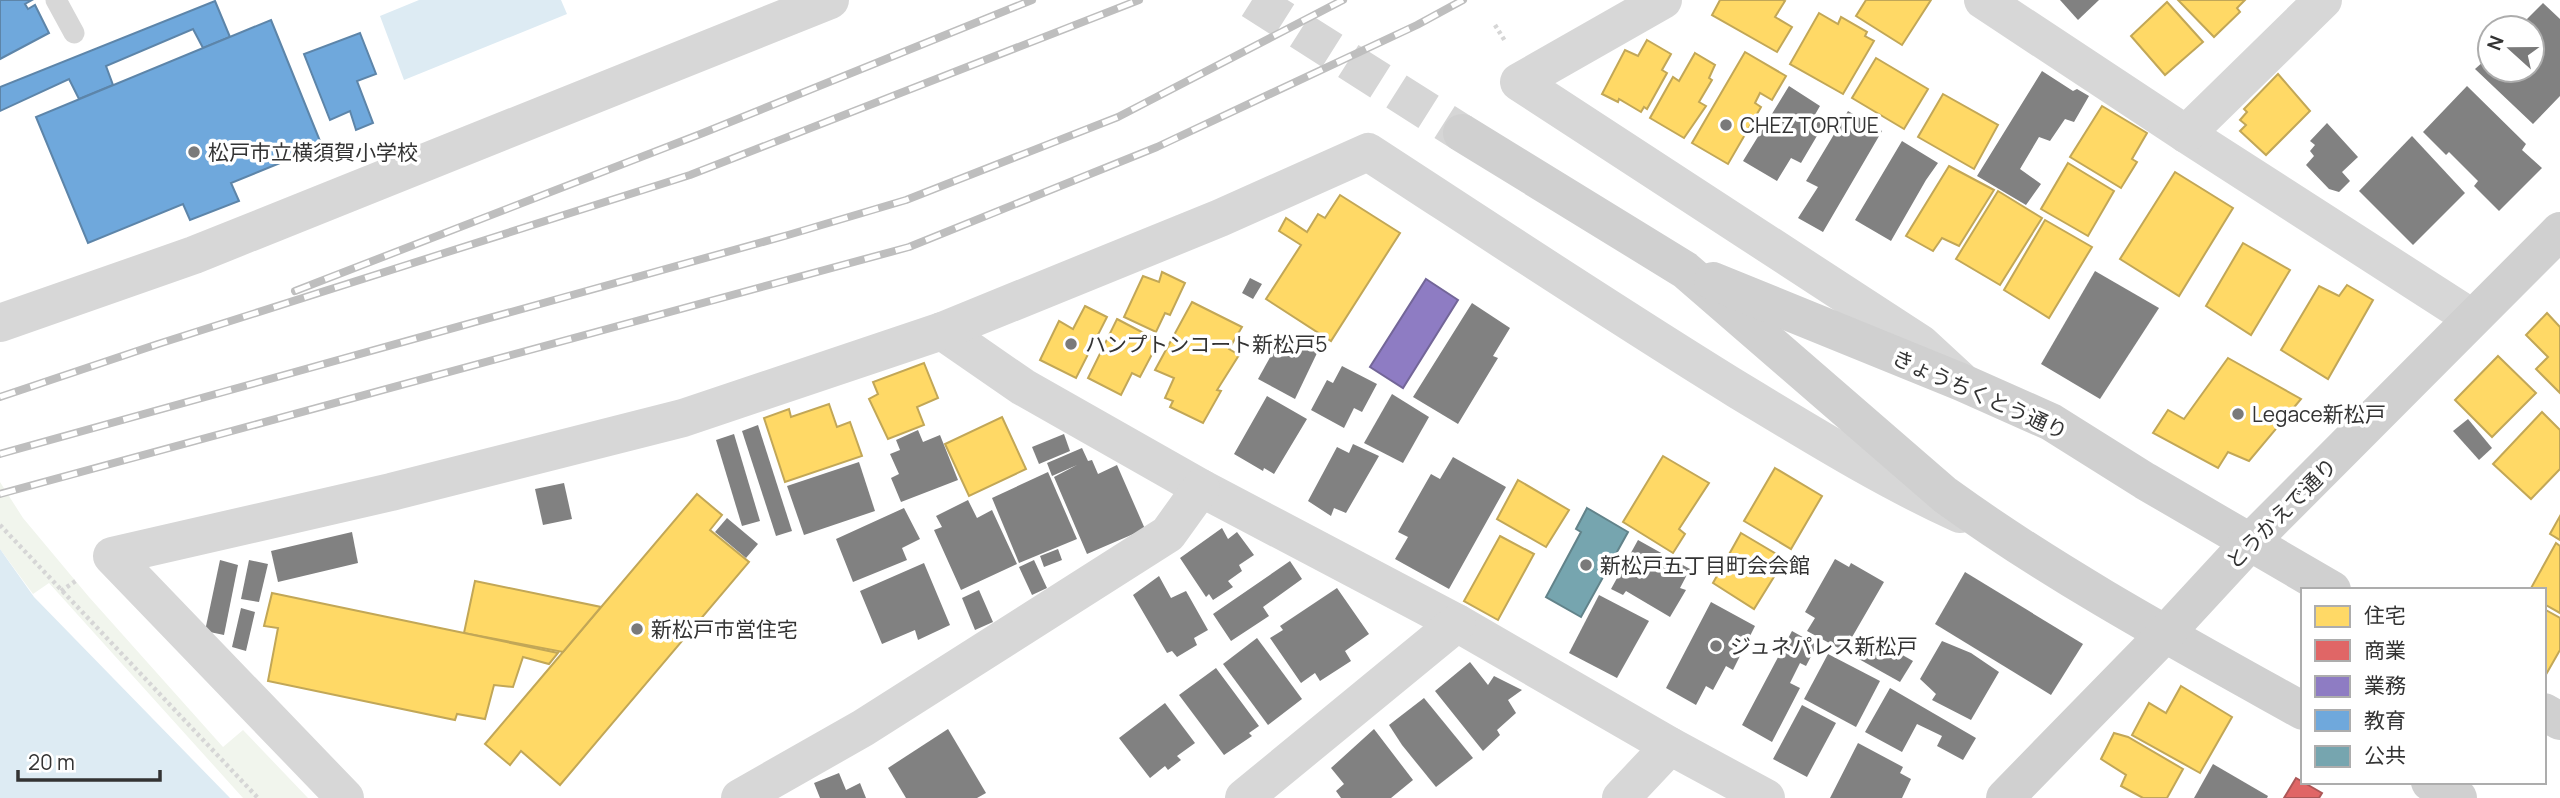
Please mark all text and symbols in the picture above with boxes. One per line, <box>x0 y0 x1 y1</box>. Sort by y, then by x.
north arrow <box>2476 14 2546 84</box>
text: N <box>2481 32 2510 54</box>
place label: CHEZ TORTUE <box>1740 111 1879 139</box>
marker: CHEZ TORTUE <box>1718 117 1734 133</box>
place label: 松戸市立横須賀小学校 <box>208 138 418 166</box>
marker: 松戸市立横須賀小学校 <box>186 144 202 160</box>
place label: ハンプトンコート新松戸5 <box>1085 330 1328 358</box>
marker: ハンプトンコート新松戸5 <box>1063 336 1079 352</box>
street label: きょうちくとう通り <box>1888 343 2072 445</box>
place label: Legace新松戸 <box>2252 400 2386 428</box>
marker: Legace新松戸 <box>2230 406 2246 422</box>
street label: とうかえで通り <box>2219 451 2343 575</box>
place label: 新松戸五丁目町会会館 <box>1600 551 1810 579</box>
marker: 新松戸五丁目町会会館 <box>1578 557 1594 573</box>
legend <box>2301 588 2546 784</box>
text: 住宅 <box>2364 601 2406 629</box>
place label: 新松戸市営住宅 <box>651 615 798 643</box>
marker: 新松戸市営住宅 <box>629 621 645 637</box>
place label: ジュネパレス新松戸 <box>1730 632 1918 660</box>
text: 商業 <box>2364 636 2406 664</box>
marker: ジュネパレス新松戸 <box>1708 638 1724 654</box>
text: 業務 <box>2364 671 2406 699</box>
text: 教育 <box>2364 706 2406 734</box>
scale bar <box>18 738 159 782</box>
text: 公共 <box>2364 741 2406 769</box>
text: 20 m <box>28 748 75 776</box>

